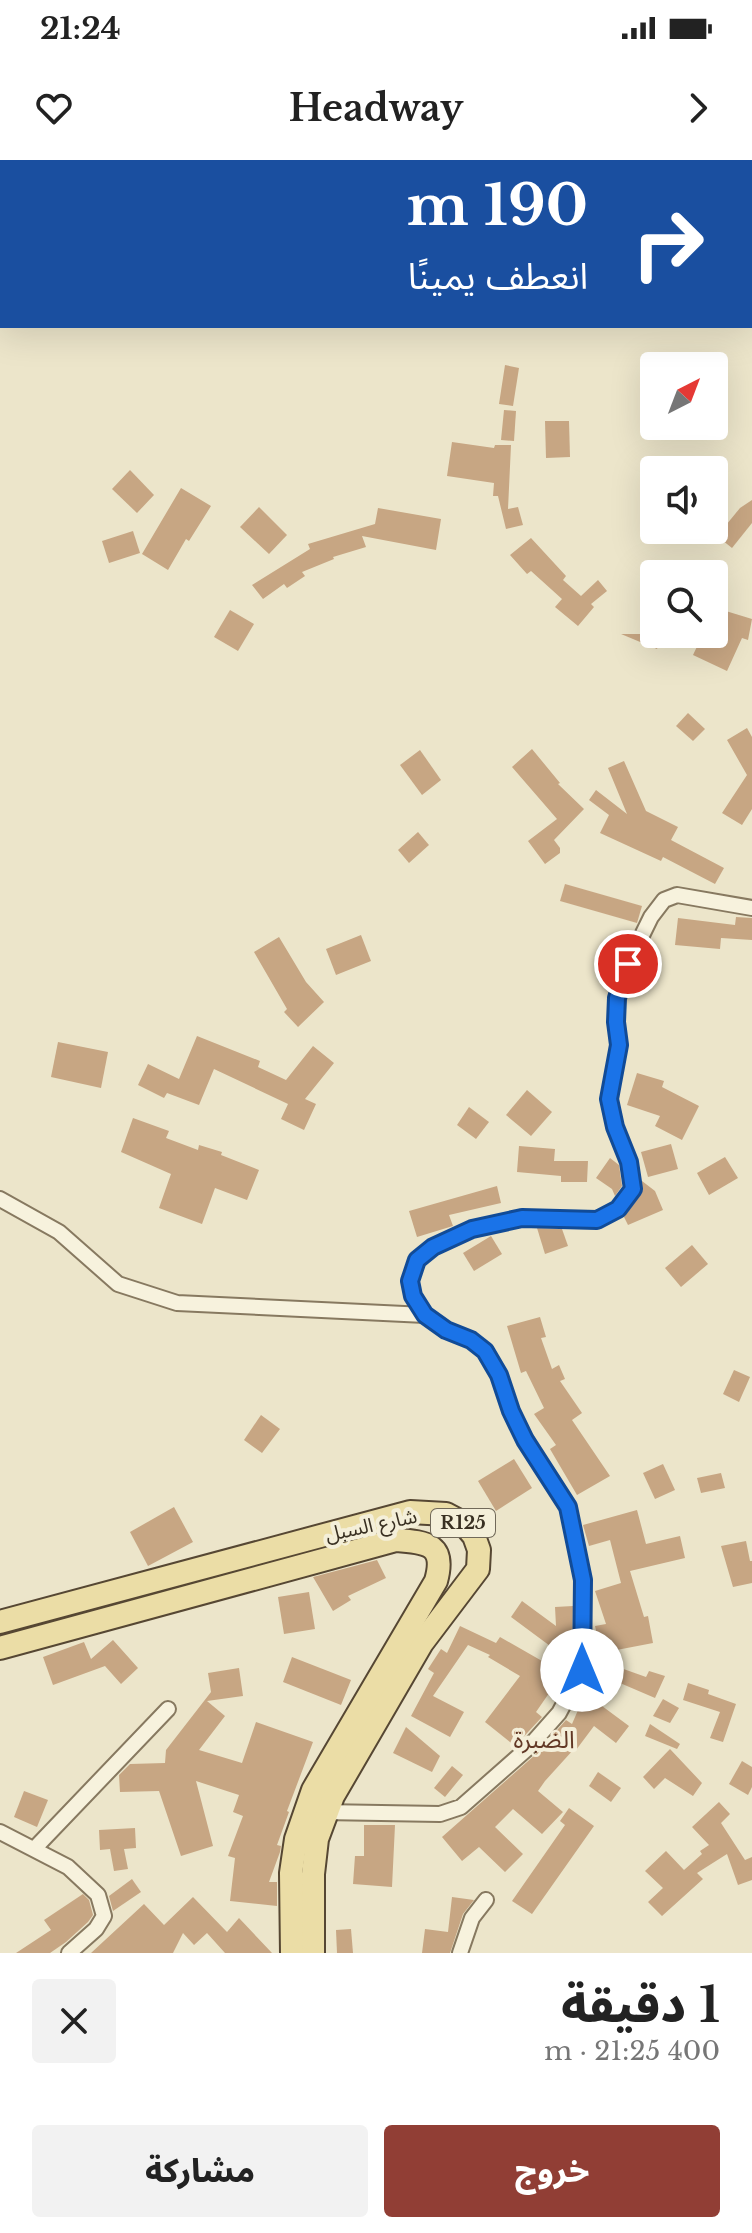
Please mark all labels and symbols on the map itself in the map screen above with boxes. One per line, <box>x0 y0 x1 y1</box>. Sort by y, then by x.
north arrow <box>640 352 728 440</box>
pin <box>594 930 662 998</box>
street label: شارع السبل <box>323 1504 420 1549</box>
road number: R125 <box>431 1509 495 1537</box>
position arrow <box>540 1628 624 1712</box>
district label: الضبرة <box>513 1725 575 1754</box>

